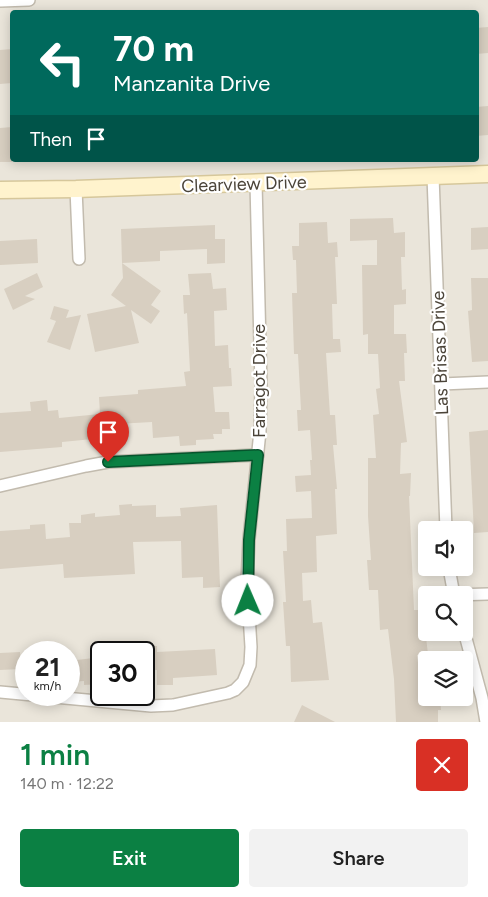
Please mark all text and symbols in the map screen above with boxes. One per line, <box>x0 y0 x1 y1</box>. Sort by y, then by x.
text: 70 m <box>113 28 194 70</box>
icon: left <box>30 30 95 95</box>
text: Manzanita Drive <box>113 70 270 97</box>
icon: arrive <box>82 125 110 153</box>
text: Then <box>30 128 72 151</box>
street label: Clearview Drive <box>181 171 307 197</box>
street label: Las Brisas Drive <box>427 290 453 416</box>
street label: Farragot Drive <box>248 324 270 438</box>
pin <box>87 411 129 462</box>
icon: arrive <box>94 418 122 446</box>
map controls <box>418 521 473 706</box>
button: sound <box>418 521 473 576</box>
position arrow <box>221 574 273 626</box>
button: search <box>418 586 473 641</box>
speed limit sign: 30 <box>90 641 155 706</box>
button: layers <box>418 651 473 706</box>
text: 21 <box>35 652 60 682</box>
text: km/h <box>34 679 61 693</box>
text: 1 min <box>20 736 90 773</box>
button: close <box>416 739 468 791</box>
text: 140 m · 12:22 <box>20 774 114 793</box>
button: Exit <box>20 829 239 887</box>
button: Share <box>249 829 468 887</box>

